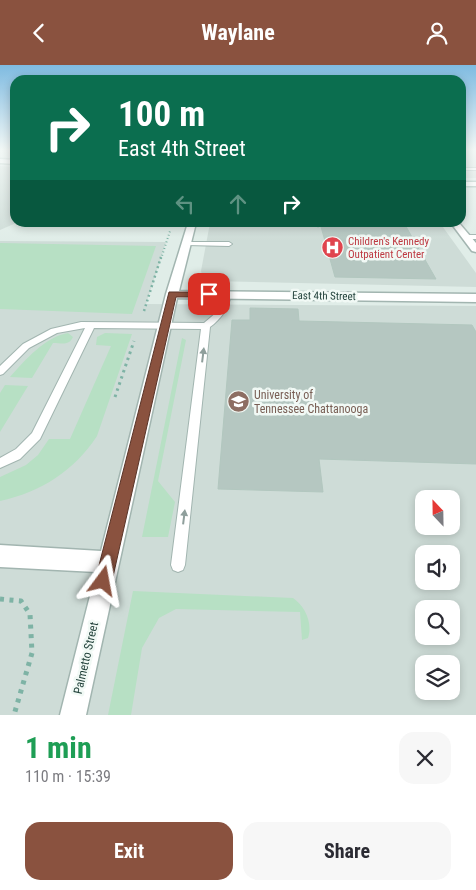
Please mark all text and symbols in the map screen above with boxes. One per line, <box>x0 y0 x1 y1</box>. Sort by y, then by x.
icon: back <box>25 19 53 47</box>
icon: person <box>423 19 451 47</box>
text: Waylane <box>201 20 275 45</box>
text: 100 m <box>118 94 205 135</box>
icon: right <box>35 95 100 160</box>
text: East 4th Street <box>118 136 246 161</box>
icon: left <box>171 190 199 218</box>
icon: ahead <box>224 190 252 218</box>
icon: right <box>277 190 305 218</box>
hospital icon: Children's Kennedy Outpatient Center <box>320 235 344 259</box>
place label: Children's Kennedy Outpatient Center <box>348 235 430 261</box>
pin <box>188 273 230 315</box>
icon: arrive <box>195 280 223 308</box>
street label: East 4th Street <box>292 289 356 303</box>
one-way arrow <box>199 347 207 363</box>
place label: University of Tennessee Chattanooga <box>254 388 368 416</box>
school or university icon: University of Tennessee Chattanooga <box>226 390 250 414</box>
north arrow <box>415 490 460 535</box>
map controls <box>415 490 460 700</box>
one-way arrow <box>180 508 188 524</box>
button: sound <box>415 545 460 590</box>
position arrow <box>76 554 128 606</box>
button: search <box>415 600 460 645</box>
street label: Palmetto Street <box>71 620 101 695</box>
button: layers <box>415 655 460 700</box>
text: 1 min <box>25 730 92 765</box>
button: close <box>399 732 451 784</box>
text: 110 m · 15:39 <box>25 767 111 786</box>
button: Exit <box>25 822 233 880</box>
button: Share <box>243 822 451 880</box>

